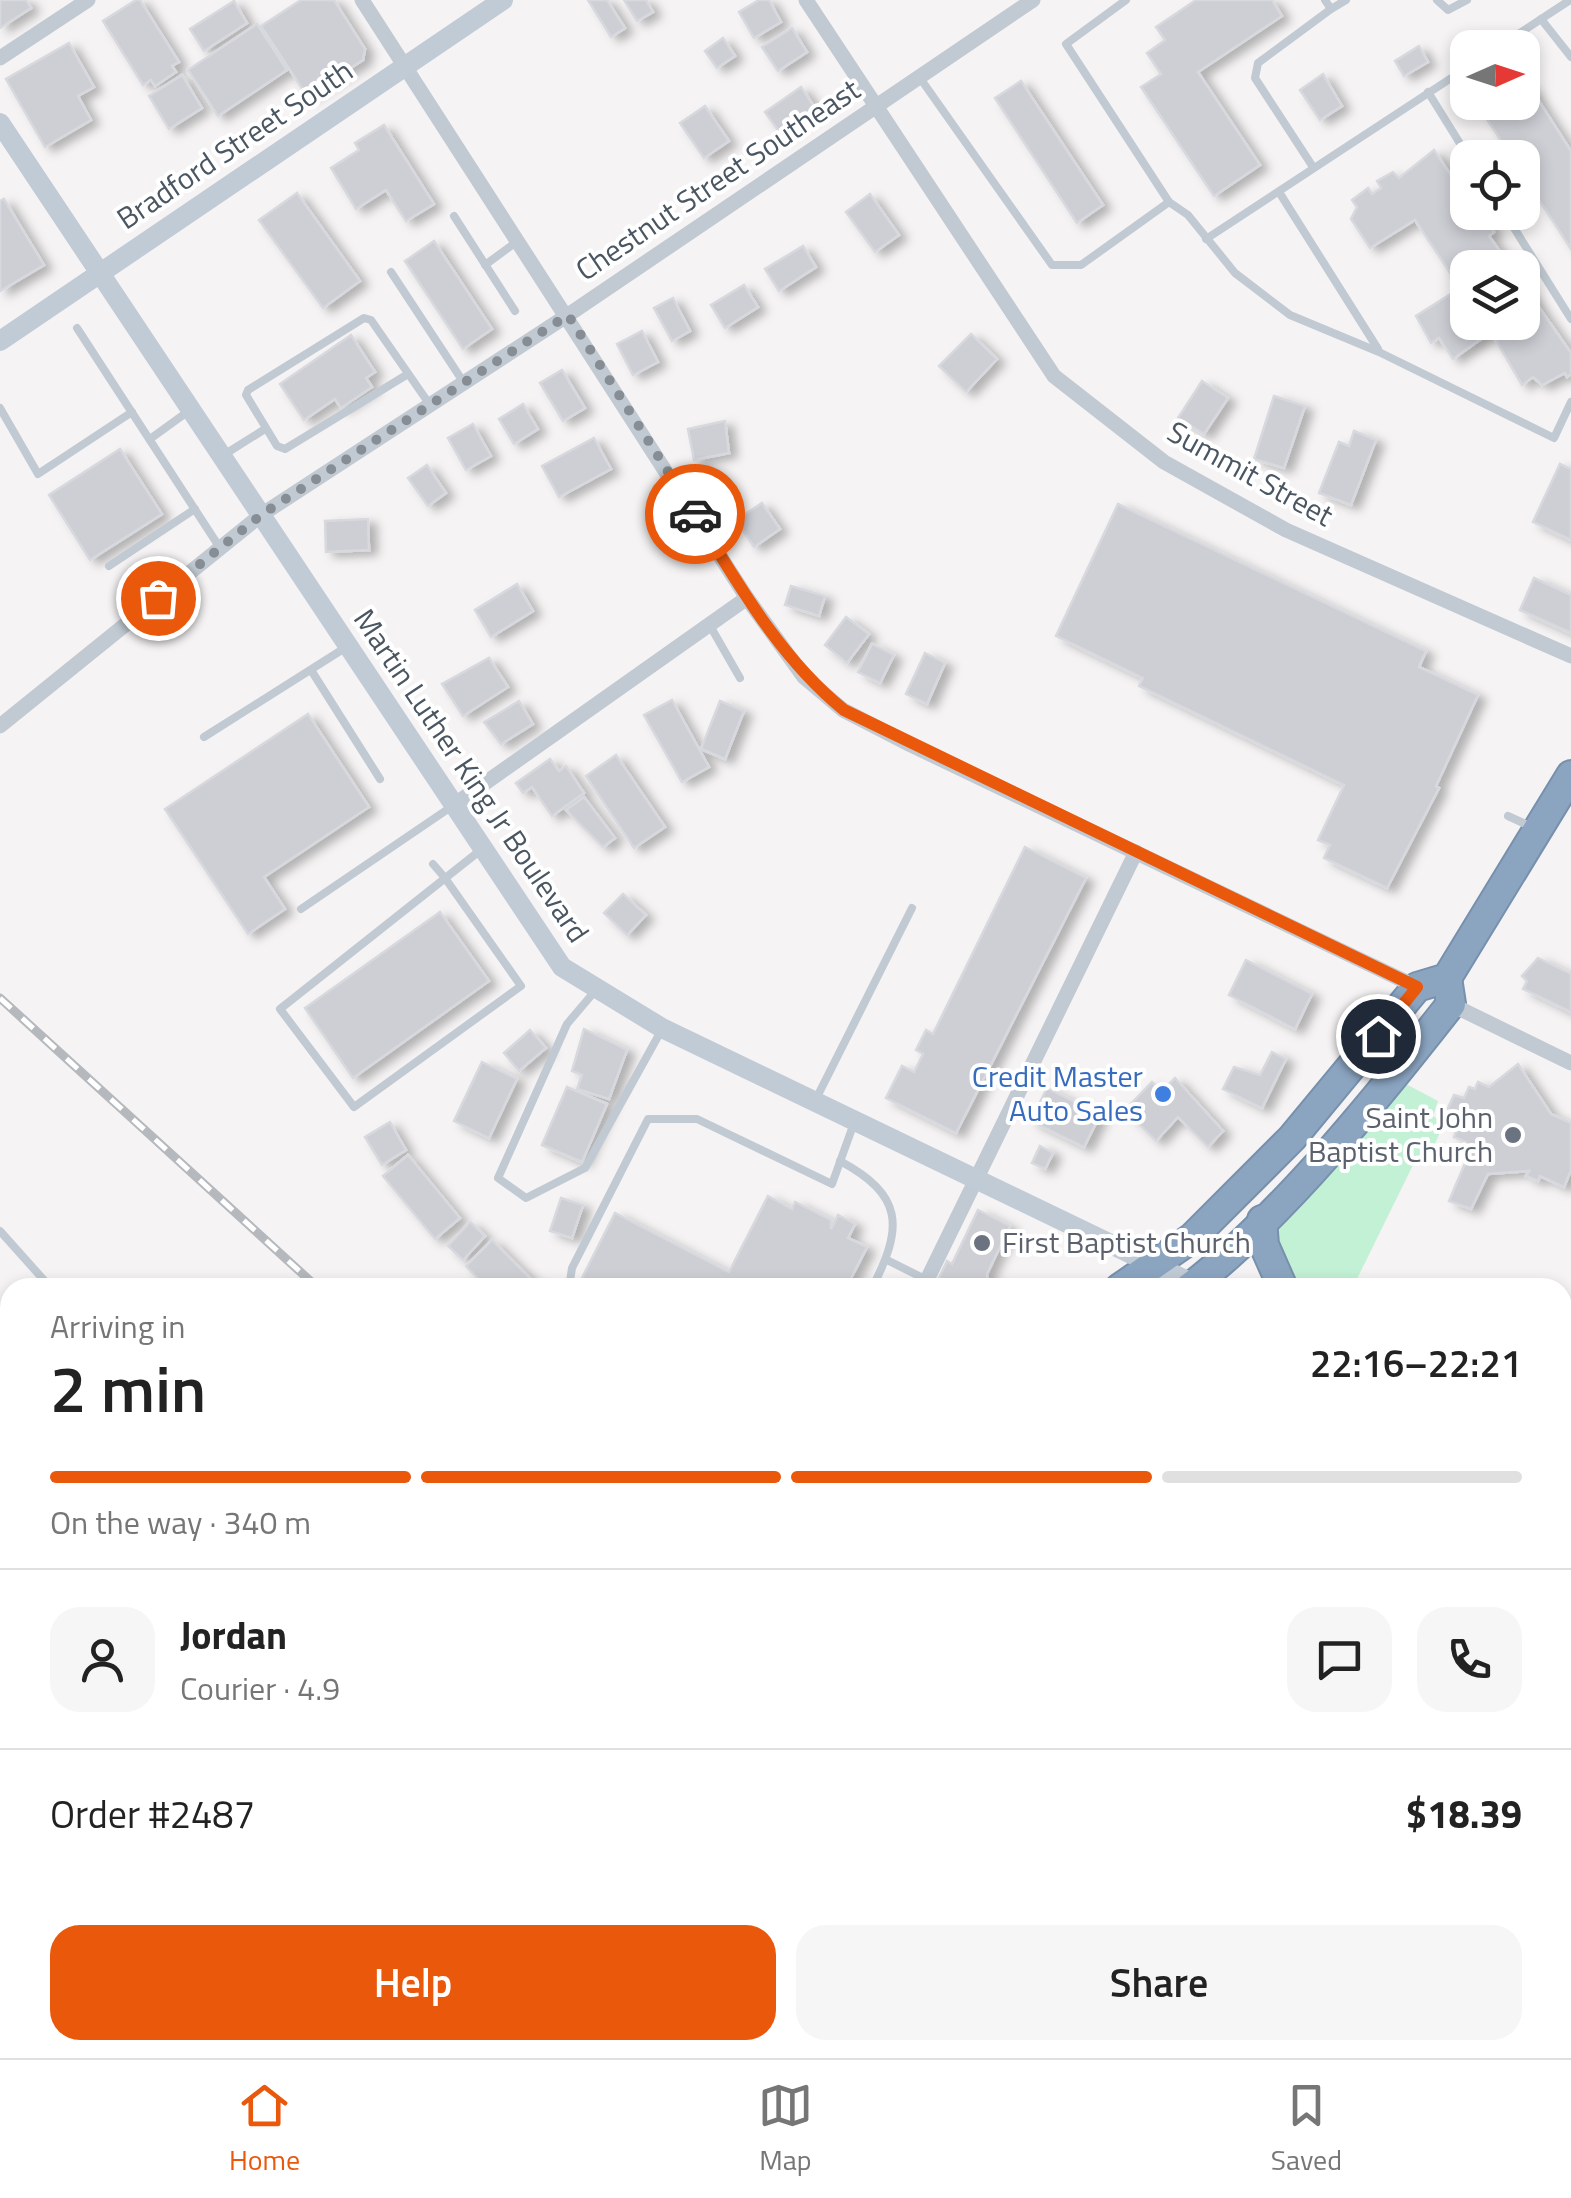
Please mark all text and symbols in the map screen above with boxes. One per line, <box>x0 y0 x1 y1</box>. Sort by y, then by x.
north arrow <box>1450 30 1540 120</box>
map controls <box>1450 30 1540 340</box>
street label: Bradford Street South <box>107 48 362 241</box>
street label: Chestnut Street Southeast <box>566 66 869 292</box>
button: locate <box>1450 140 1540 230</box>
button: layers <box>1450 250 1540 340</box>
street label: Summit Street <box>1159 409 1342 538</box>
courier <box>645 464 745 564</box>
icon: car <box>668 487 723 542</box>
pin <box>116 556 201 641</box>
icon: bag <box>131 571 186 626</box>
street label: Martin Luther King Jr Boulevard <box>343 599 601 952</box>
pin <box>1336 994 1421 1079</box>
icon: home <box>1351 1009 1406 1064</box>
place label: Credit Master Auto Sales <box>972 1053 1143 1133</box>
marker: Credit Master Auto Sales <box>1152 1083 1174 1105</box>
place label: Saint John Baptist Church <box>1308 1094 1493 1174</box>
marker: Saint John Baptist Church <box>1502 1124 1524 1146</box>
place label: First Baptist Church <box>1002 1219 1251 1265</box>
marker: First Baptist Church <box>971 1232 993 1254</box>
text: Arriving in <box>50 1302 186 1350</box>
text: 22:16–22:21 <box>1310 1334 1522 1392</box>
text: 2 min <box>50 1338 206 1437</box>
text: On the way · 340 m <box>50 1498 311 1546</box>
text: Jordan <box>180 1606 287 1664</box>
button: person <box>50 1607 155 1712</box>
button: chat <box>1287 1607 1392 1712</box>
button: phone <box>1417 1607 1522 1712</box>
text: Courier · 4.9 <box>180 1664 340 1712</box>
text: Order #2487 <box>50 1785 255 1843</box>
text: $18.39 <box>1406 1785 1522 1843</box>
button: Help <box>50 1925 776 2040</box>
button: Share <box>796 1925 1522 2040</box>
tab: Home <box>229 2078 300 2181</box>
tab: Map <box>758 2078 813 2181</box>
tab: Saved <box>1271 2078 1342 2181</box>

